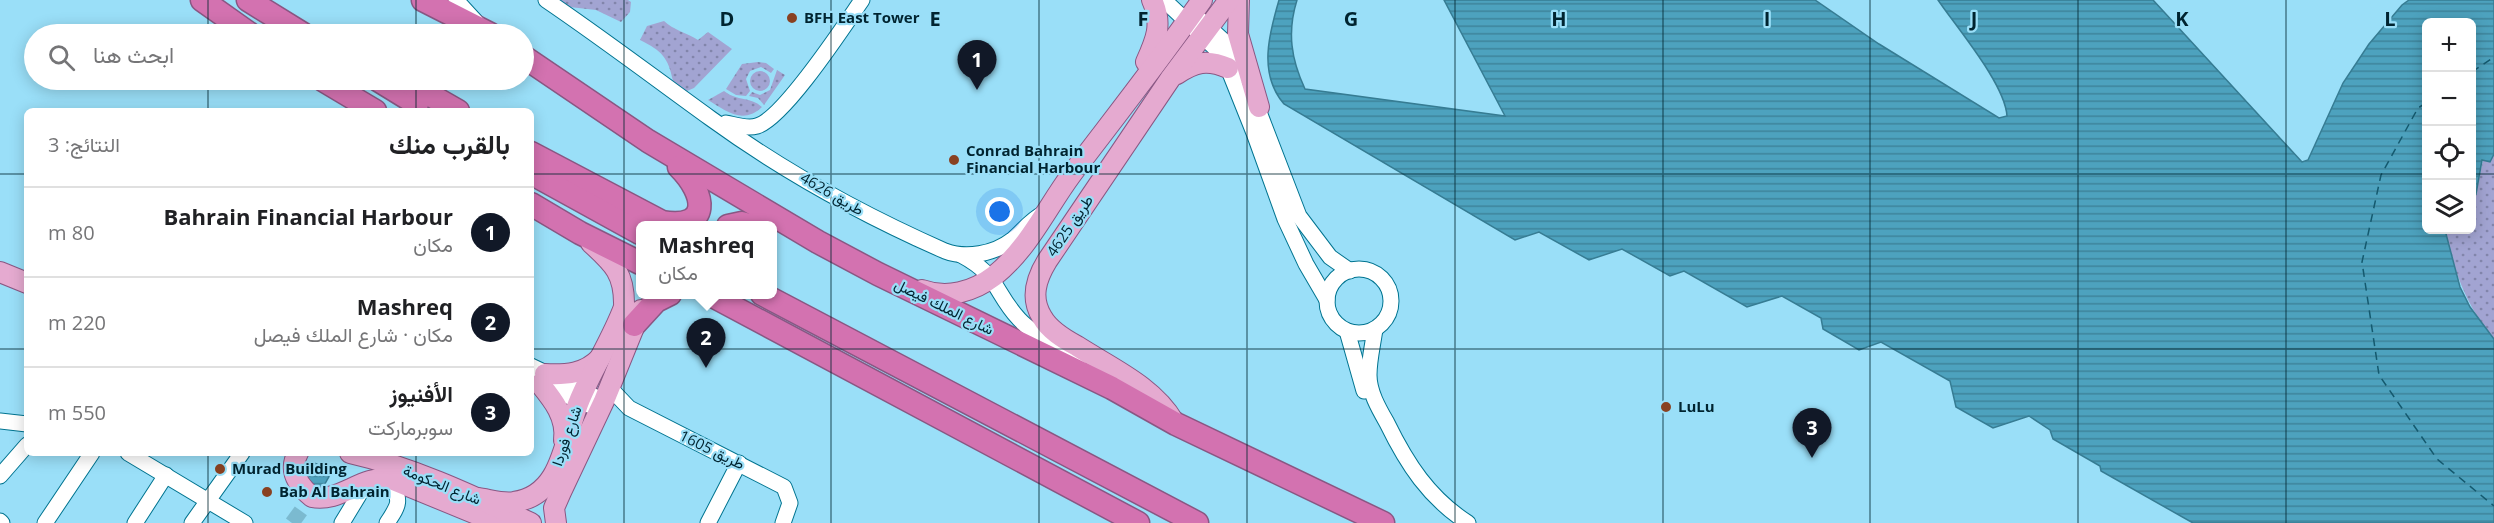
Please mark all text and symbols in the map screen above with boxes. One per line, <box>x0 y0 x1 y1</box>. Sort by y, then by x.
text: D <box>720 5 734 32</box>
text: E <box>929 5 941 32</box>
text: F <box>1138 5 1148 32</box>
text: G <box>1344 5 1358 32</box>
text: H <box>1551 5 1567 32</box>
text: I <box>1764 5 1770 32</box>
text: J <box>1969 5 1977 32</box>
text: K <box>2175 5 2189 32</box>
text: L <box>2384 5 2396 32</box>
place label: BFH East Tower <box>804 7 920 27</box>
marker: BFH East Tower <box>785 11 799 25</box>
map controls <box>2422 18 2476 234</box>
button: + <box>2422 18 2476 72</box>
search box <box>24 24 534 90</box>
text: ابحث هنا <box>93 39 174 69</box>
pin: 1 <box>958 40 996 90</box>
icon: search <box>45 41 78 74</box>
button: − <box>2422 72 2476 126</box>
text: بالقرب منك <box>389 126 510 162</box>
button: locate <box>2422 126 2476 180</box>
text: النتائج: 3 <box>48 131 120 158</box>
place label: Conrad Bahrain Financial Harbour <box>966 140 1100 177</box>
marker: Conrad Bahrain Financial Harbour <box>947 153 961 167</box>
street label: طريق 4626 <box>797 167 868 220</box>
button: layers <box>2422 180 2476 234</box>
street label: طريق 4625 <box>1041 191 1098 261</box>
your location <box>985 197 1014 226</box>
text: Bahrain Financial Harbour <box>163 201 453 231</box>
text: 80 m <box>48 219 95 246</box>
text: 1 <box>485 219 496 246</box>
popup <box>636 221 777 299</box>
text: Mashreq <box>658 229 755 259</box>
text: مكان <box>413 231 453 258</box>
text: مكان <box>658 259 698 286</box>
street label: شارع الملك فيصل <box>891 273 998 341</box>
text: Mashreq <box>357 291 453 321</box>
text: 220 m <box>48 309 106 336</box>
text: 2 <box>485 309 496 336</box>
pin: 2 <box>686 318 726 368</box>
text: مكان · شارع الملك فيصل <box>254 321 453 348</box>
text: الأفنيوز <box>390 378 453 408</box>
place label: LuLu <box>1678 396 1715 416</box>
text: 550 m <box>48 399 106 426</box>
text: 3 <box>485 399 496 426</box>
marker: LuLu <box>1659 400 1673 414</box>
street label: شارع فوردا <box>546 403 588 469</box>
pin: 3 <box>1792 408 1832 458</box>
text: سوبرماركت <box>368 414 453 441</box>
street label: طريق 1605 <box>676 425 748 474</box>
place label: Murad Building <box>232 458 347 478</box>
street label: شارع الحكومة <box>400 459 484 511</box>
marker: Murad Building <box>213 462 227 476</box>
place label: Bab Al Bahrain <box>279 481 390 501</box>
marker: Bab Al Bahrain <box>260 485 274 499</box>

